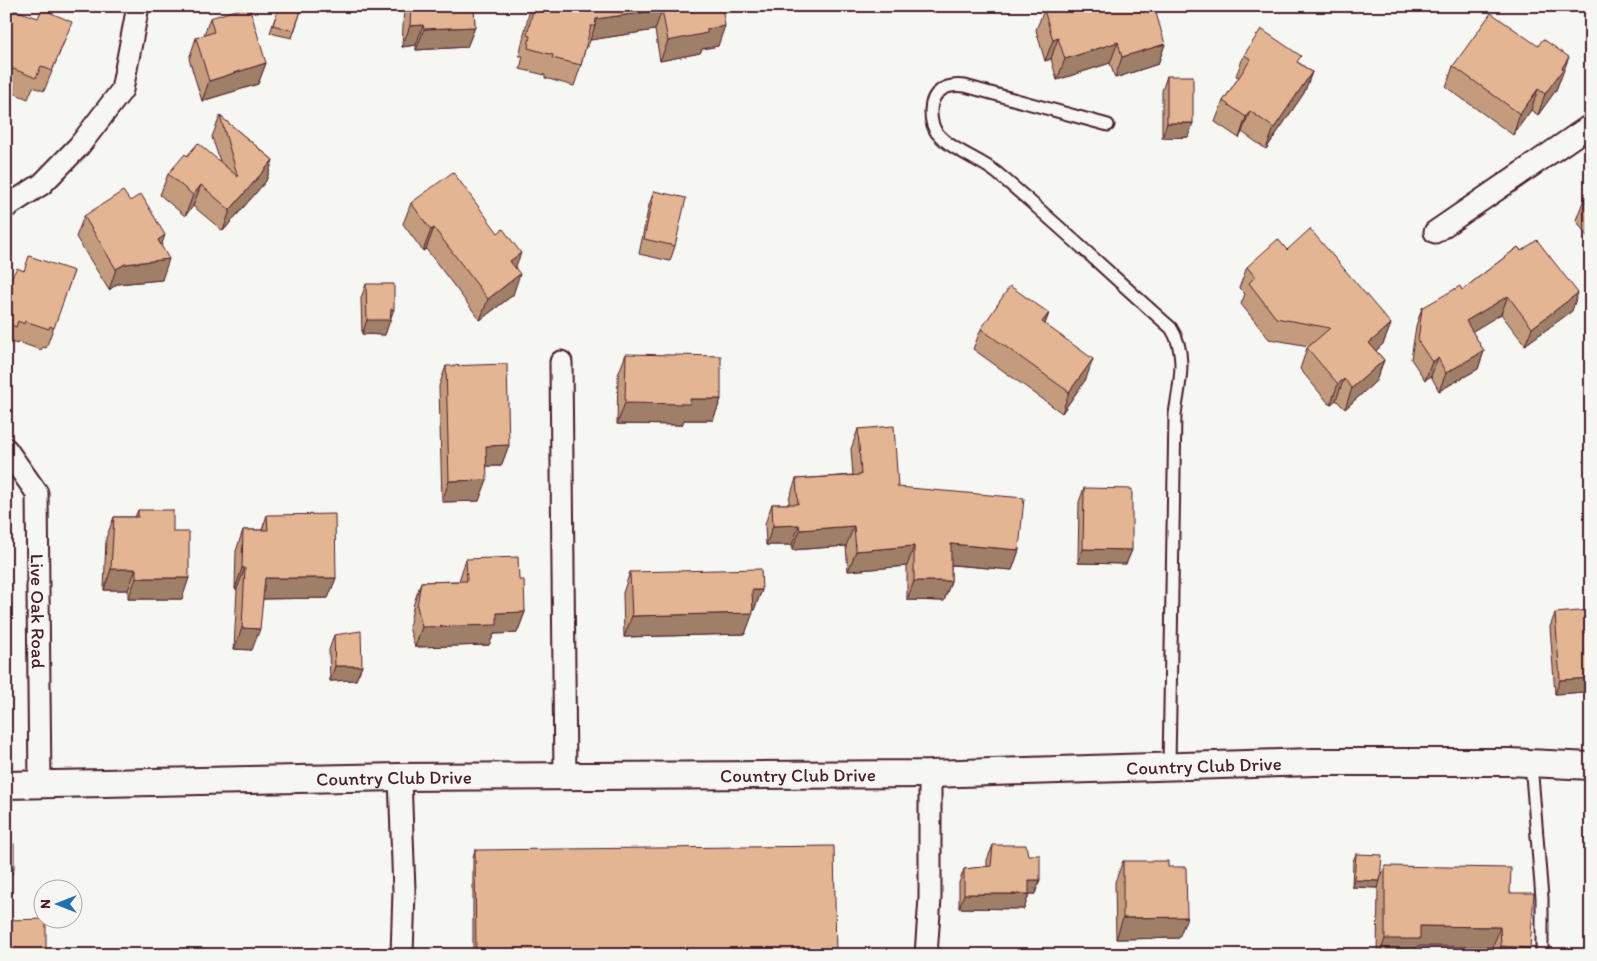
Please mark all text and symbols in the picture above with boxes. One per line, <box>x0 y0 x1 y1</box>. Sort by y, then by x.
street label: Live Oak Road <box>26 554 50 669</box>
street label: Country Club Drive <box>1126 752 1282 779</box>
street label: Country Club Drive <box>720 763 876 787</box>
street label: Country Club Drive <box>316 765 472 790</box>
north arrow <box>32 878 82 928</box>
text: N <box>37 899 54 909</box>

